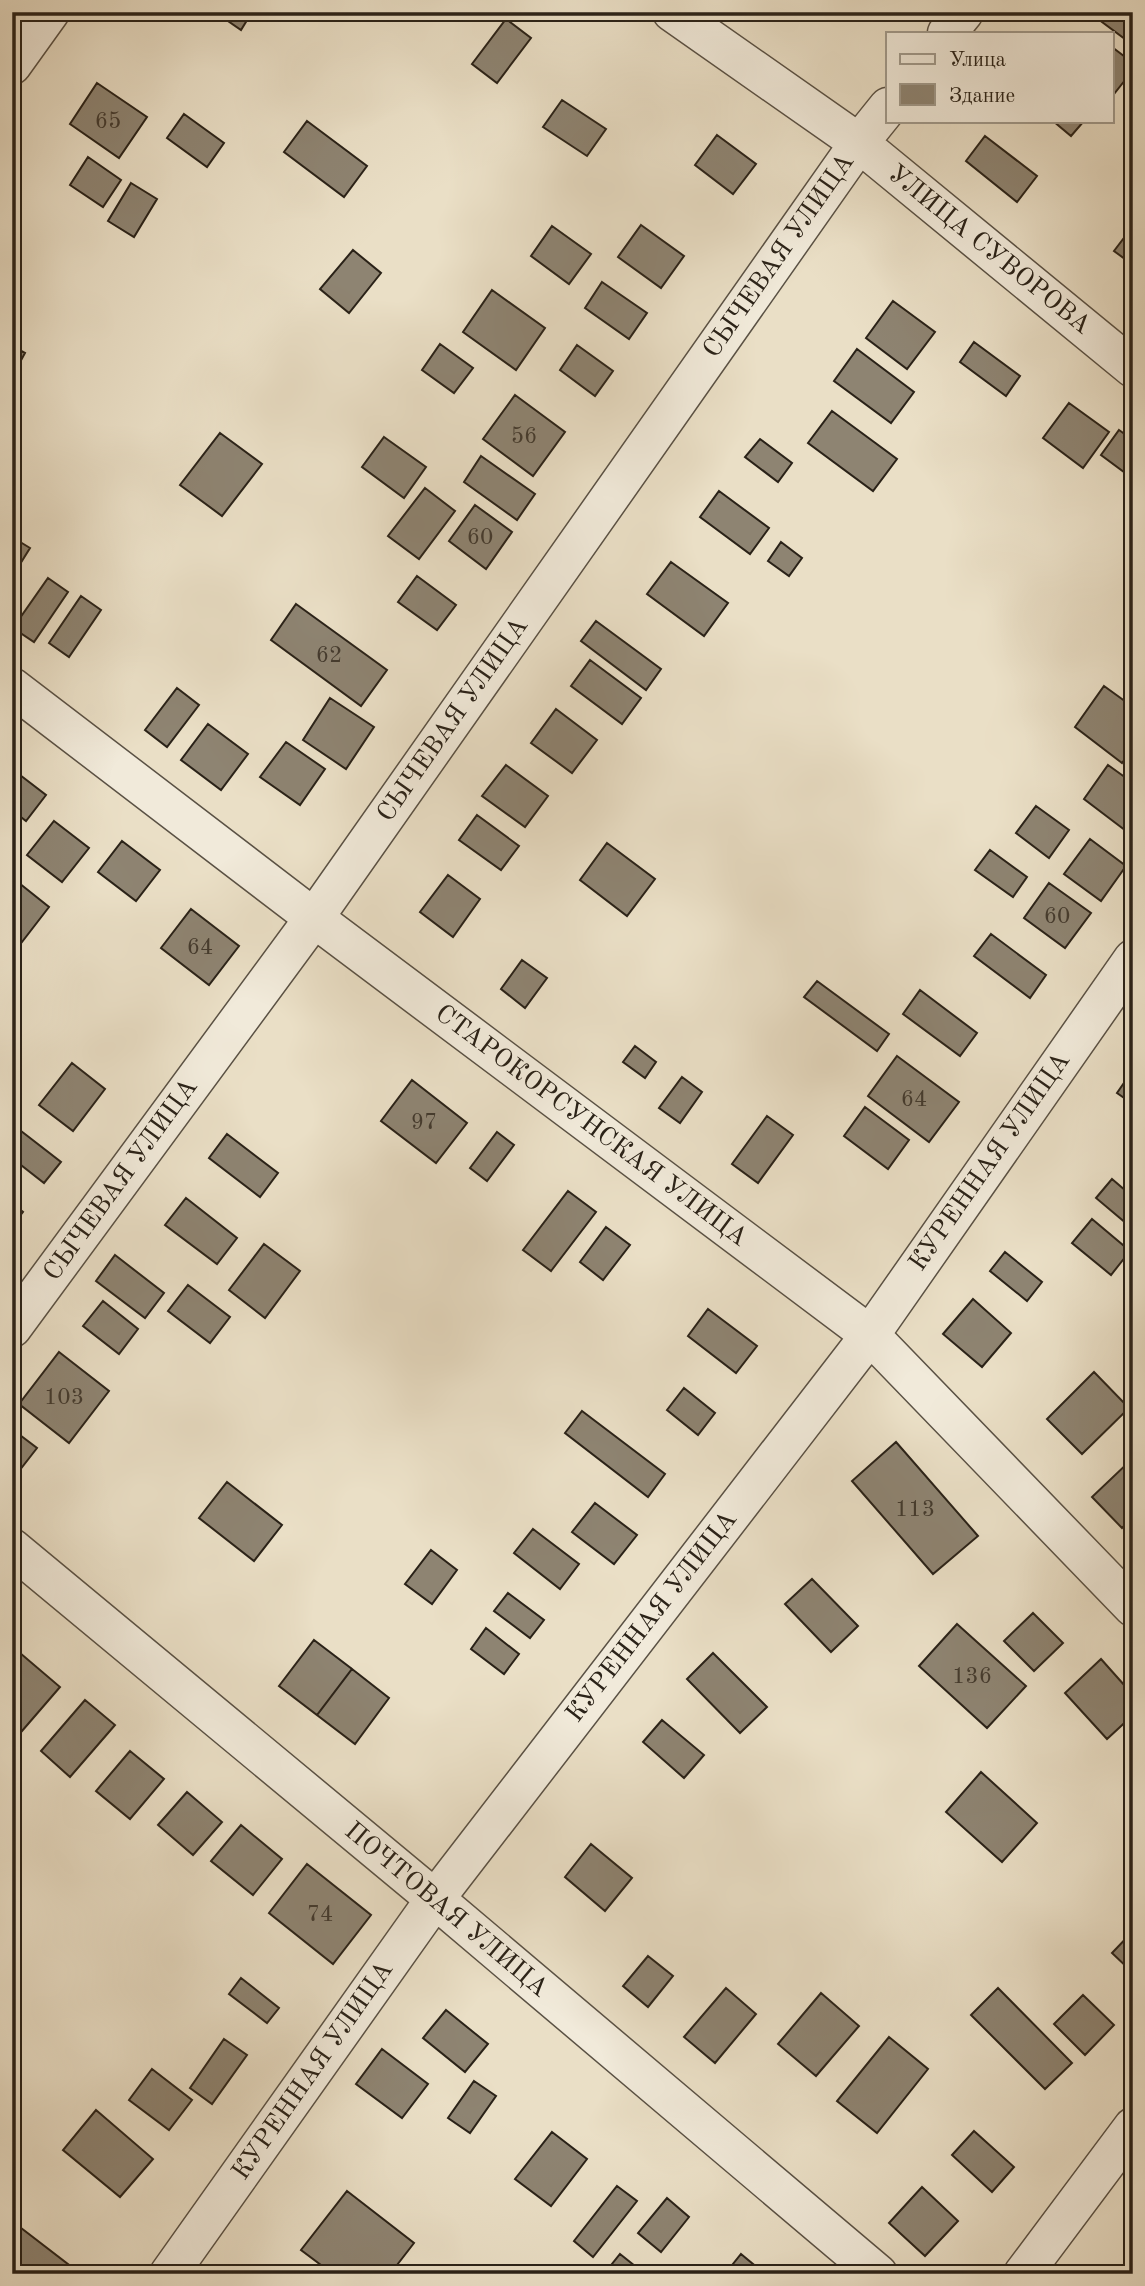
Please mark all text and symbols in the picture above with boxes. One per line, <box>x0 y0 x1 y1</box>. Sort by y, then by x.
legend <box>886 32 1114 122</box>
text: Улица <box>949 50 1006 71</box>
text: Здание <box>949 86 1015 107</box>
house number: 65 <box>95 110 121 133</box>
street label: СЫЧЕВАЯ УЛИЦА <box>699 149 859 363</box>
street label: УЛИЦА СУВОРОВА <box>883 161 1095 340</box>
house number: 56 <box>511 425 537 448</box>
house number: 60 <box>467 526 493 549</box>
street label: СЫЧЕВАЯ УЛИЦА <box>373 613 533 827</box>
house number: 62 <box>316 644 342 667</box>
house number: 60 <box>1044 905 1070 928</box>
house number: 64 <box>187 936 213 959</box>
street label: СТАРОКОРСУНСКАЯ УЛИЦА <box>430 1000 752 1252</box>
street label: КУРЕННАЯ УЛИЦА <box>905 1048 1075 1276</box>
street label: СЫЧЕВАЯ УЛИЦА <box>39 1074 203 1286</box>
house number: 64 <box>901 1088 927 1111</box>
house number: 97 <box>411 1111 437 1134</box>
house number: 103 <box>44 1386 84 1409</box>
house number: 113 <box>895 1498 935 1521</box>
street label: КУРЕННАЯ УЛИЦА <box>562 1506 742 1727</box>
house number: 136 <box>952 1665 992 1688</box>
street label: ПОЧТОВАЯ УЛИЦА <box>339 1818 553 2002</box>
house number: 74 <box>307 1903 333 1926</box>
street label: КУРЕННАЯ УЛИЦА <box>228 1957 398 2185</box>

